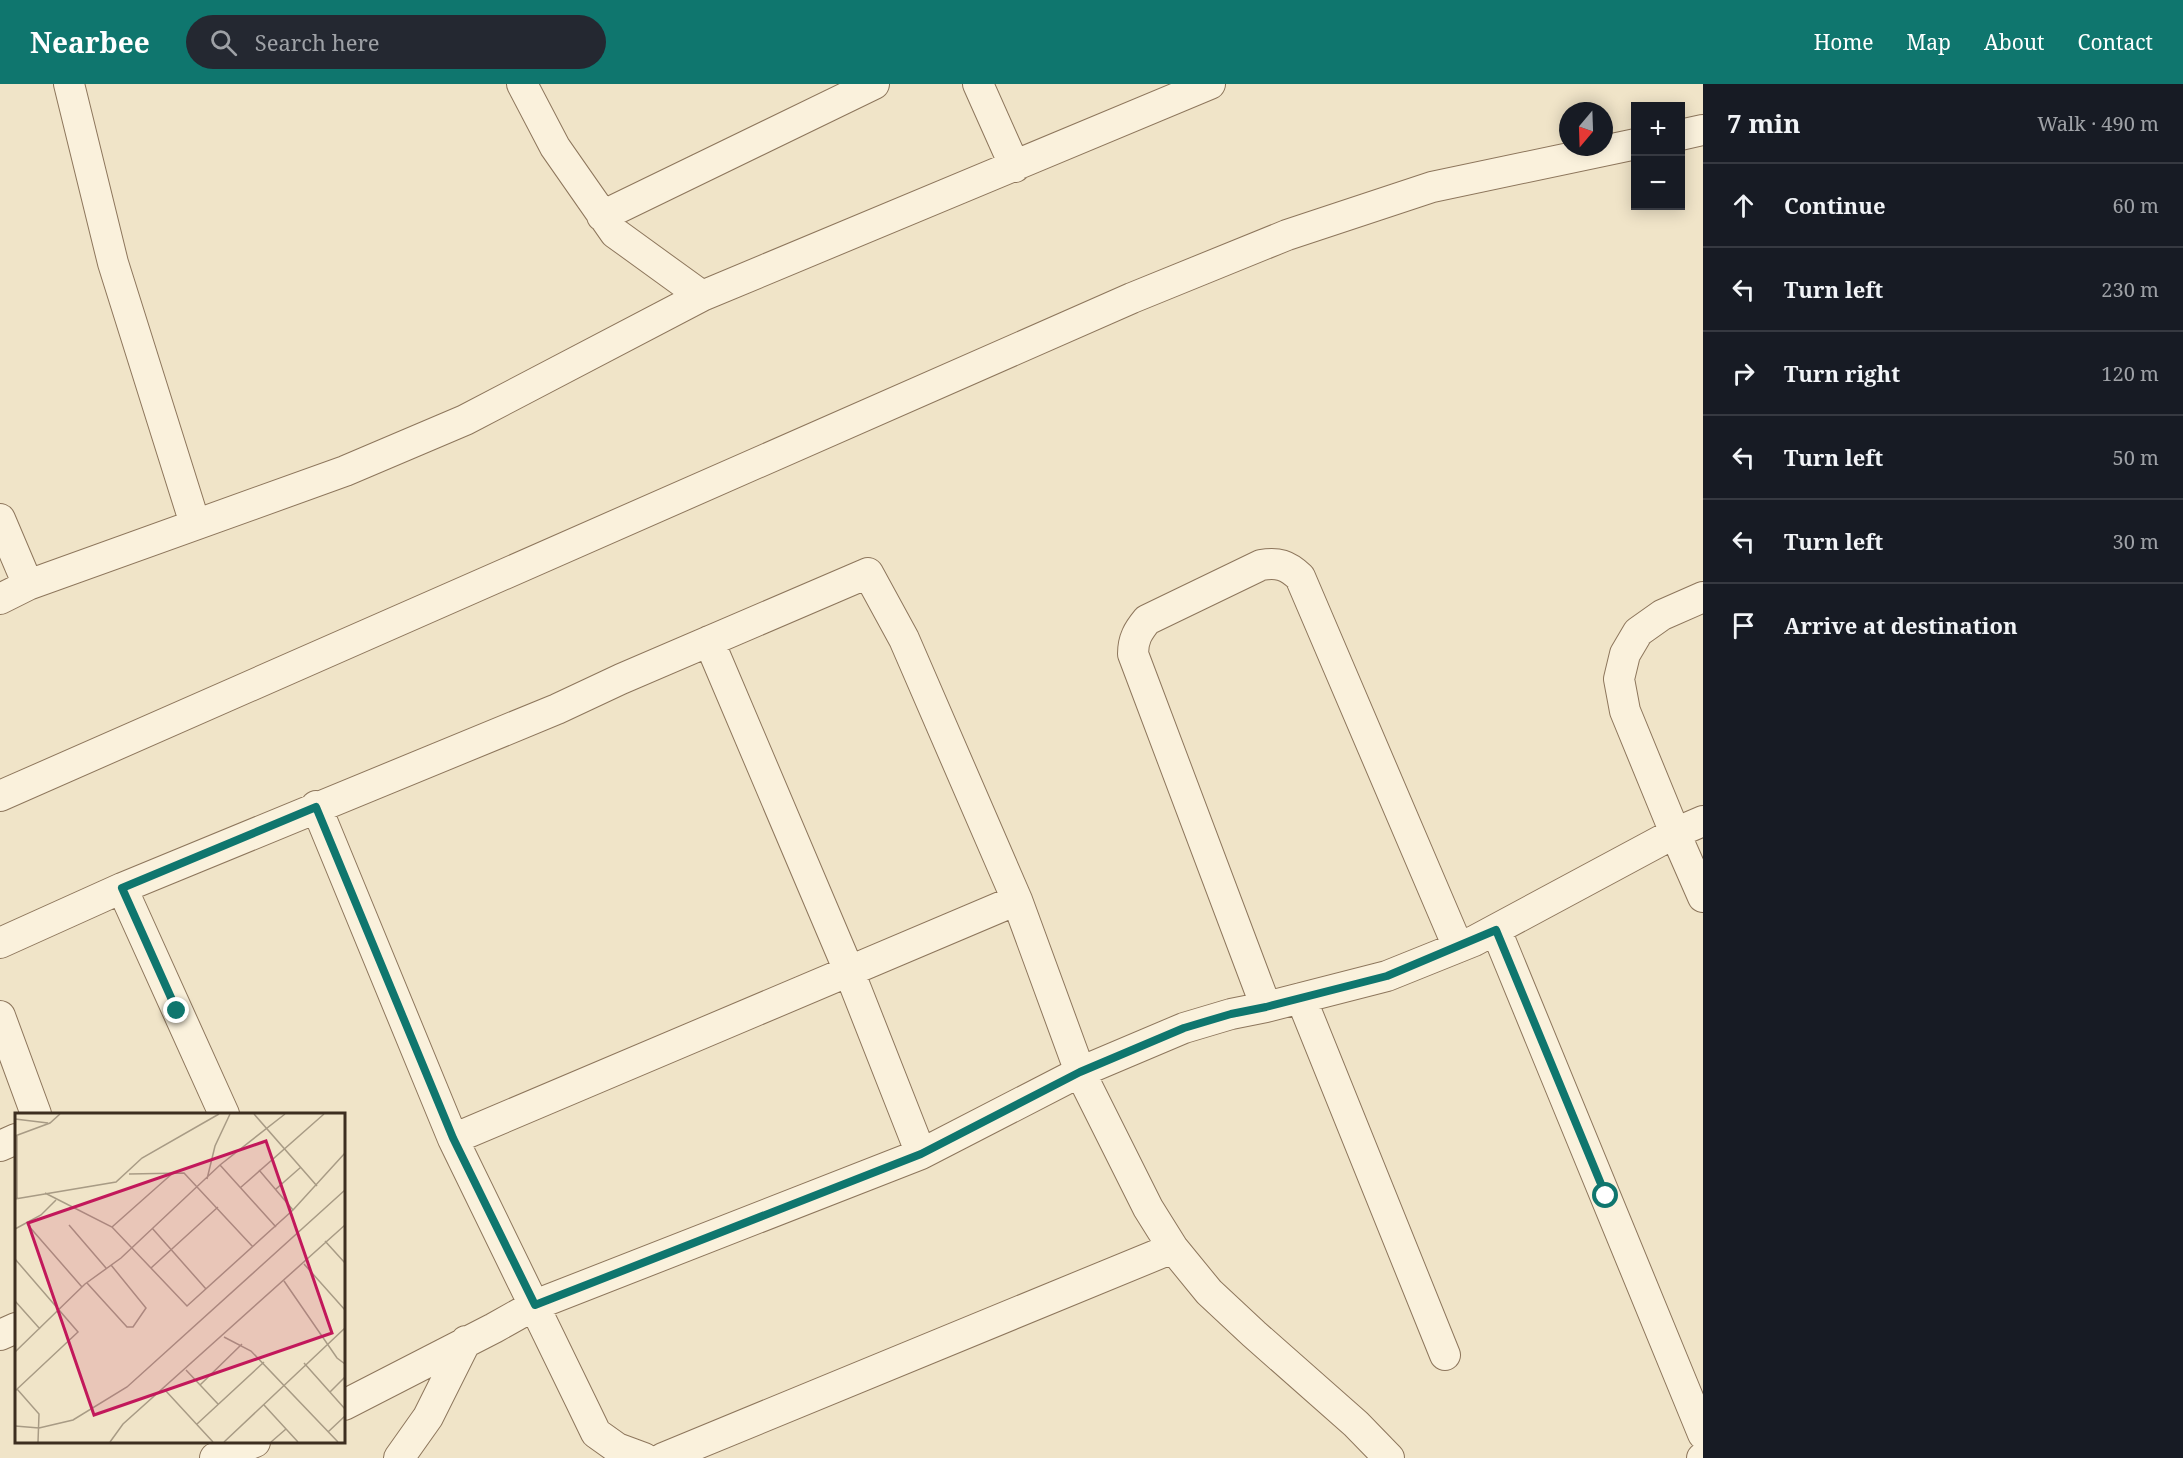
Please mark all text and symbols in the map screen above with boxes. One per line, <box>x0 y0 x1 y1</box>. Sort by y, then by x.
search box <box>186 15 606 69</box>
text: Nearbee <box>30 23 150 61</box>
icon: search <box>207 26 240 59</box>
text: Search here <box>255 27 380 57</box>
text: Home <box>1814 28 1874 56</box>
text: Map <box>1907 28 1951 56</box>
text: About <box>1984 28 2045 56</box>
text: Contact <box>2078 28 2153 56</box>
north arrow <box>1559 102 1613 156</box>
map controls <box>1631 102 1685 210</box>
button: + <box>1631 102 1685 156</box>
text: 7 min <box>1727 105 1801 141</box>
text: Walk · 490 m <box>2037 110 2159 137</box>
button: − <box>1631 156 1685 210</box>
icon: ahead <box>1727 189 1760 222</box>
text: Continue <box>1784 190 1886 220</box>
text: 60 m <box>2113 192 2159 219</box>
icon: left <box>1727 273 1760 306</box>
text: Turn left <box>1784 274 1883 304</box>
text: 230 m <box>2101 276 2159 303</box>
icon: right <box>1727 357 1760 390</box>
text: Turn right <box>1784 358 1900 388</box>
text: 120 m <box>2101 360 2159 387</box>
icon: left <box>1727 441 1760 474</box>
text: Turn left <box>1784 442 1883 472</box>
text: 50 m <box>2113 444 2159 471</box>
icon: left <box>1727 525 1760 558</box>
text: Turn left <box>1784 526 1883 556</box>
text: 30 m <box>2113 528 2159 555</box>
icon: arrive <box>1727 609 1760 642</box>
text: Arrive at destination <box>1784 610 2018 640</box>
route end <box>163 997 189 1023</box>
inset map <box>15 1113 345 1443</box>
route start <box>1592 1182 1618 1208</box>

